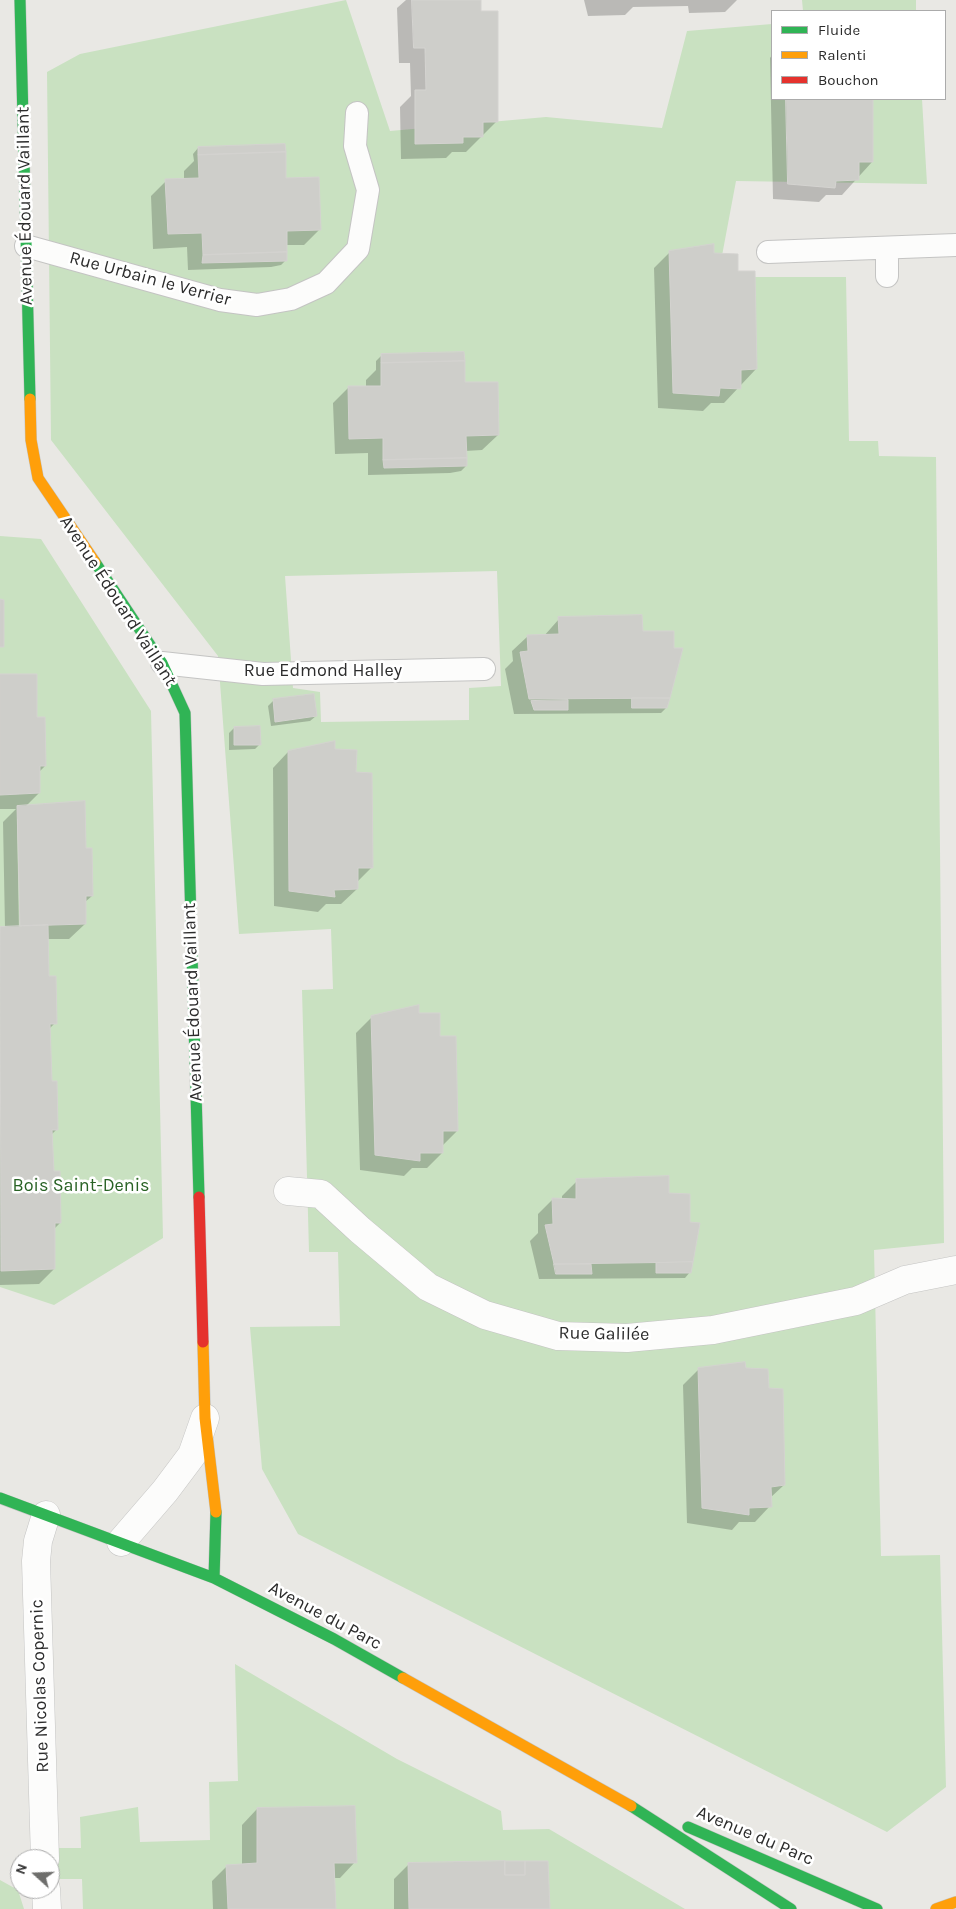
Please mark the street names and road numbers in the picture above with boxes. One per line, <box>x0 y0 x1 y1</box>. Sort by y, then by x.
street label: Avenue Édouard Vaillant <box>12 106 38 306</box>
street label: Rue Urbain le Verrier <box>67 247 233 311</box>
street label: Avenue Édouard Vaillant <box>55 512 181 690</box>
street label: Rue Edmond Halley <box>244 660 402 682</box>
street label: Avenue Édouard Vaillant <box>179 902 207 1102</box>
street label: Rue Galilée <box>558 1322 650 1346</box>
street label: Avenue du Parc <box>265 1577 385 1655</box>
street label: Rue Nicolas Copernic <box>26 1599 54 1773</box>
street label: Avenue du Parc <box>693 1802 817 1870</box>

